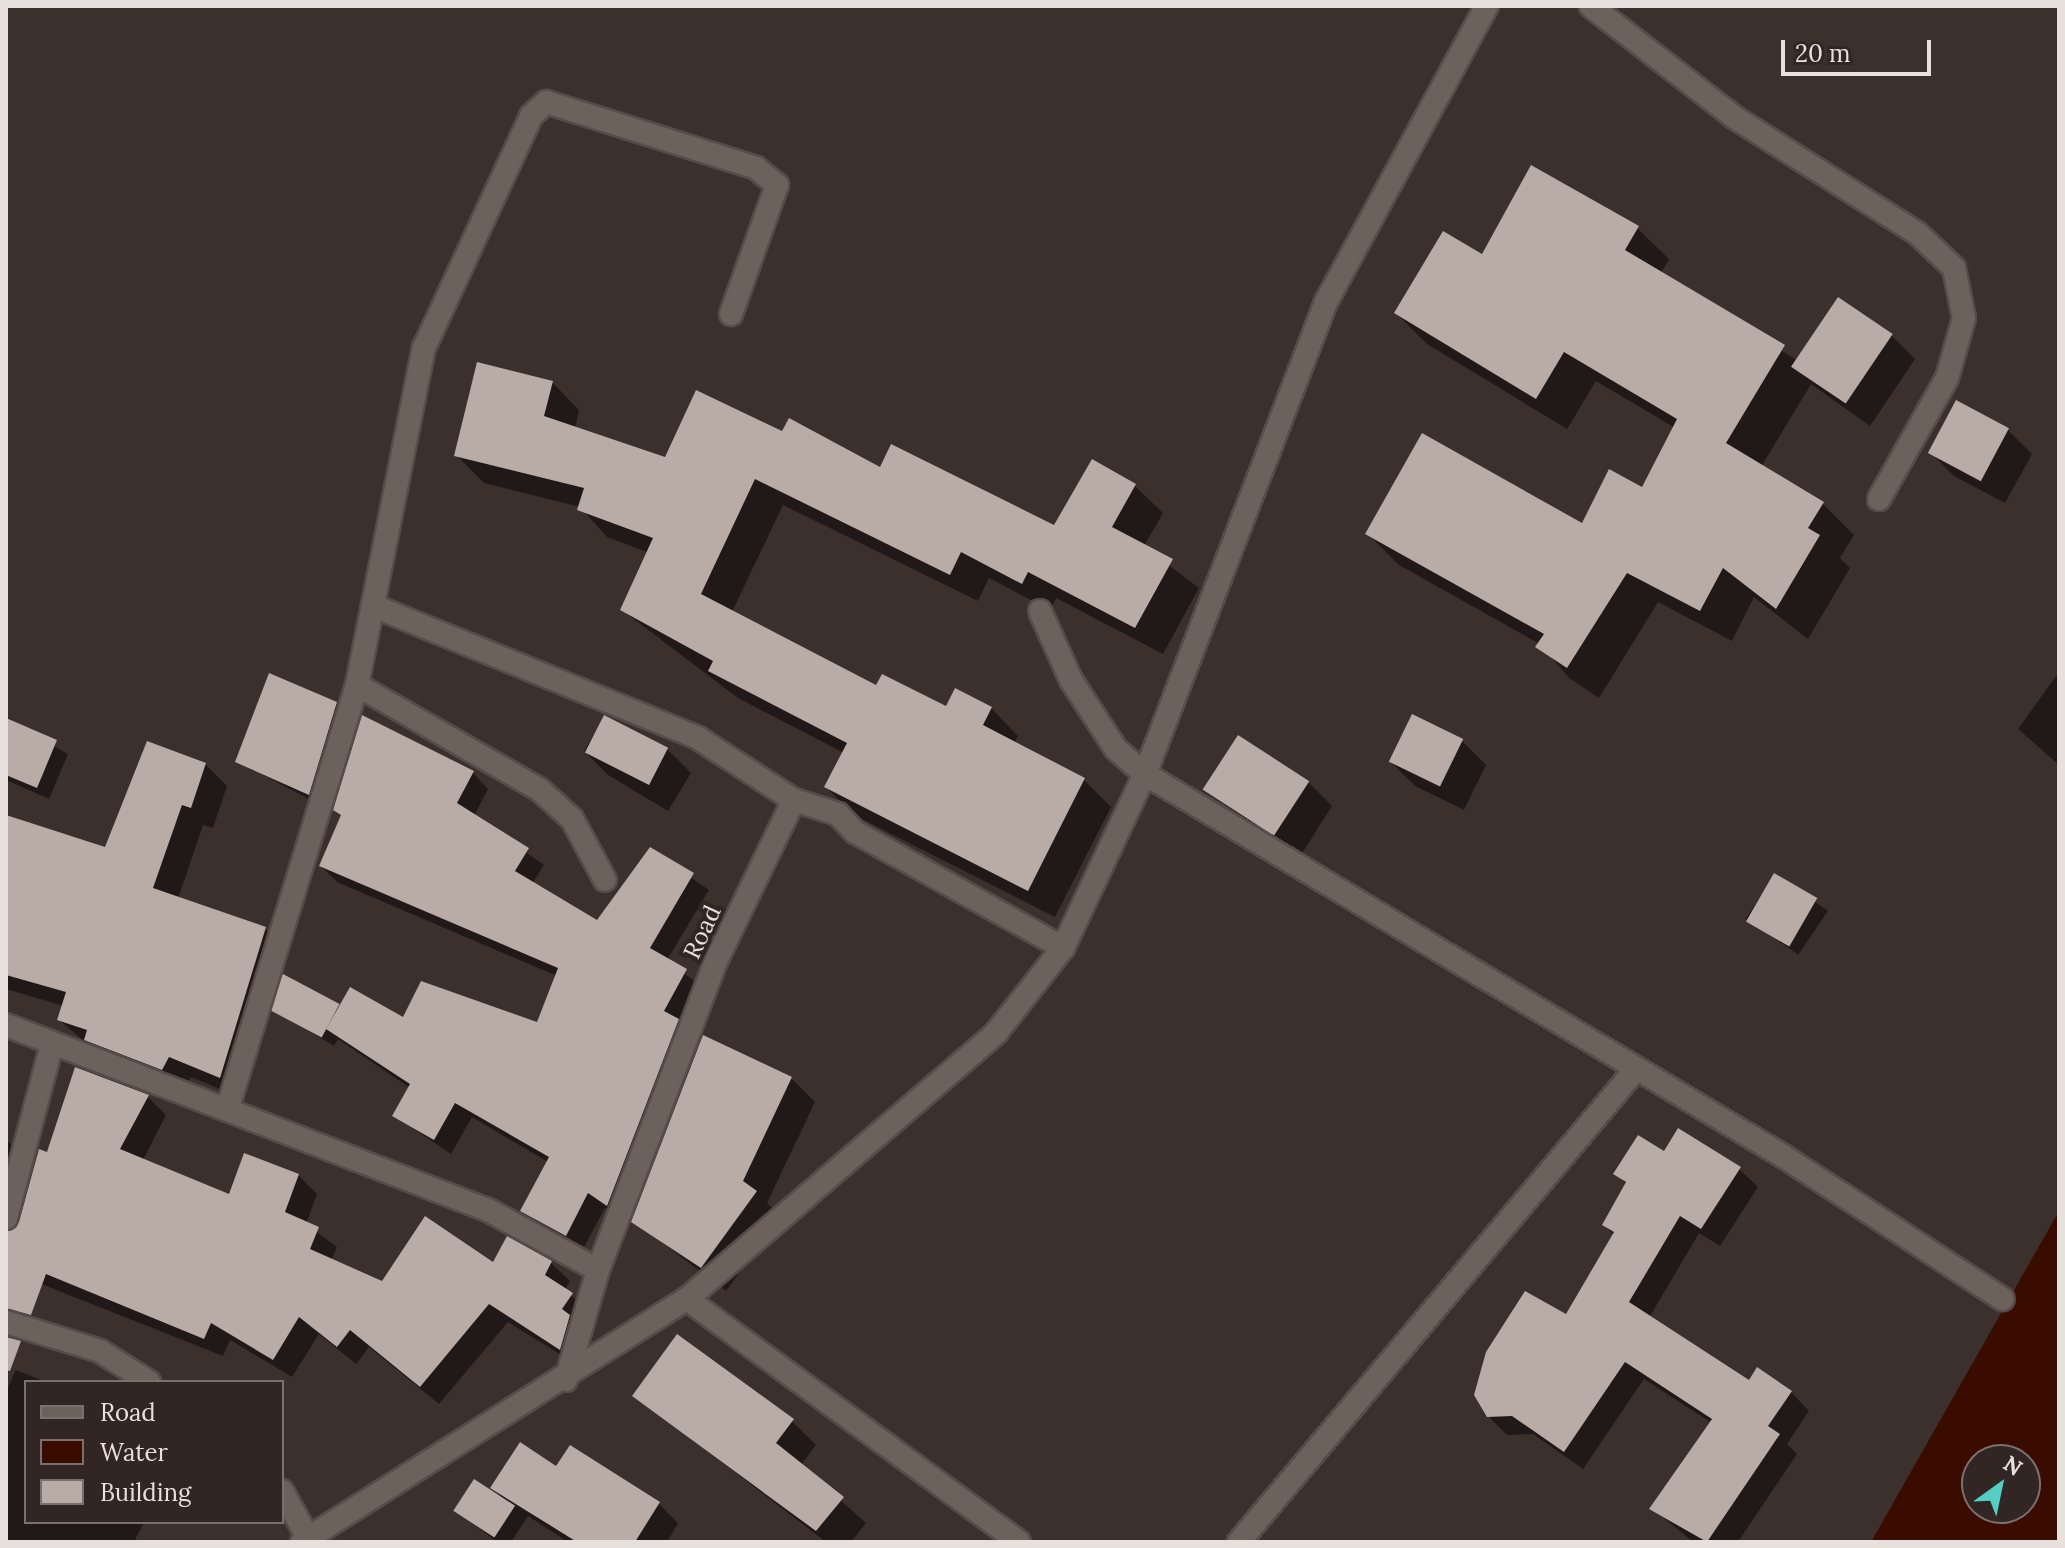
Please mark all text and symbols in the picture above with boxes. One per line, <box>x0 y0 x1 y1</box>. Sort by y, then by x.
scale bar <box>1785 24 1935 74</box>
text: 20 m <box>1795 38 1851 69</box>
street label: Road <box>677 901 727 963</box>
legend <box>24 1380 284 1524</box>
text: Road <box>100 1397 156 1428</box>
text: Water <box>100 1437 168 1468</box>
north arrow <box>1961 1444 2041 1524</box>
text: N <box>1998 1449 2028 1482</box>
text: Building <box>100 1477 191 1508</box>

